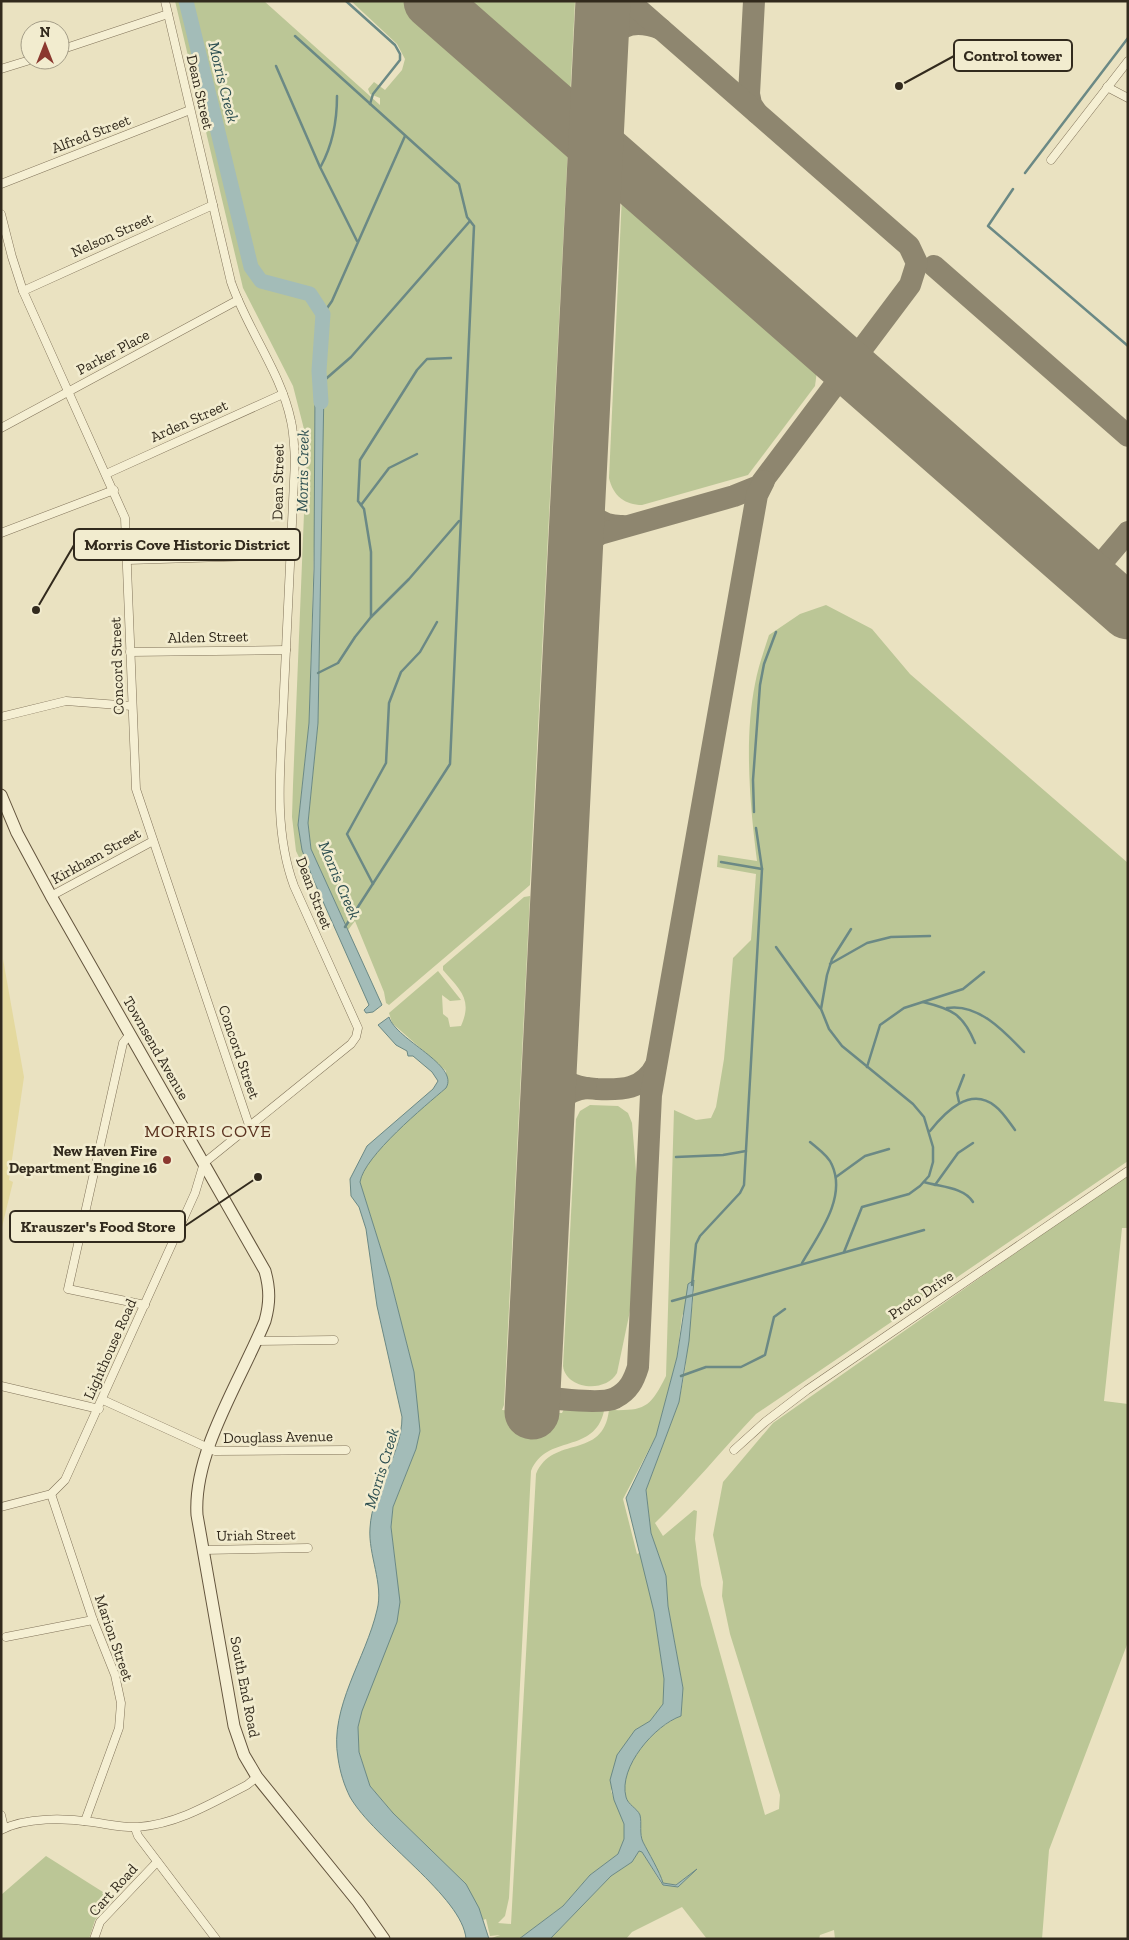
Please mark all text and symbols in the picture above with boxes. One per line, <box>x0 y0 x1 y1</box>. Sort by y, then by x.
north arrow <box>20 20 70 70</box>
text: N <box>40 24 51 41</box>
water label: Morris Creek <box>204 40 243 125</box>
callout: Control tower <box>954 40 1072 71</box>
text: Control tower <box>964 46 1062 65</box>
street label: Dean Street <box>183 53 217 132</box>
street label: Alfred Street <box>49 111 133 157</box>
street label: Nelson Street <box>68 209 156 261</box>
street label: Parker Place <box>74 325 152 379</box>
street label: Arden Street <box>147 396 231 446</box>
water label: Morris Creek <box>292 429 313 513</box>
street label: Dean Street <box>268 443 288 520</box>
callout: Morris Cove Historic District <box>74 529 300 560</box>
text: Morris Cove Historic District <box>84 535 291 554</box>
street label: Concord Street <box>106 616 128 715</box>
street label: Alden Street <box>168 627 249 647</box>
street label: Kirkham Street <box>48 824 144 888</box>
water label: Morris Creek <box>315 838 364 922</box>
street label: Dean Street <box>292 854 336 932</box>
street label: Townsend Avenue <box>119 993 193 1103</box>
street label: Concord Street <box>215 1003 264 1102</box>
district label: MORRIS COVE <box>144 1120 272 1142</box>
place label: New Haven Fire Department Engine 16 <box>9 1142 157 1177</box>
marker: New Haven Fire Department Engine 16 <box>161 1154 173 1166</box>
callout: Krauszer's Food Store <box>10 1211 185 1242</box>
text: Krauszer's Food Store <box>21 1217 176 1236</box>
street label: Proto Drive <box>885 1267 957 1323</box>
street label: Lighthouse Road <box>80 1295 141 1402</box>
water label: Morris Creek <box>360 1426 403 1511</box>
street label: Douglass Avenue <box>223 1427 333 1447</box>
street label: Uriah Street <box>216 1525 296 1545</box>
street label: Marion Street <box>91 1592 137 1684</box>
street label: South End Road <box>226 1635 264 1740</box>
street label: Cart Road <box>85 1859 142 1920</box>

